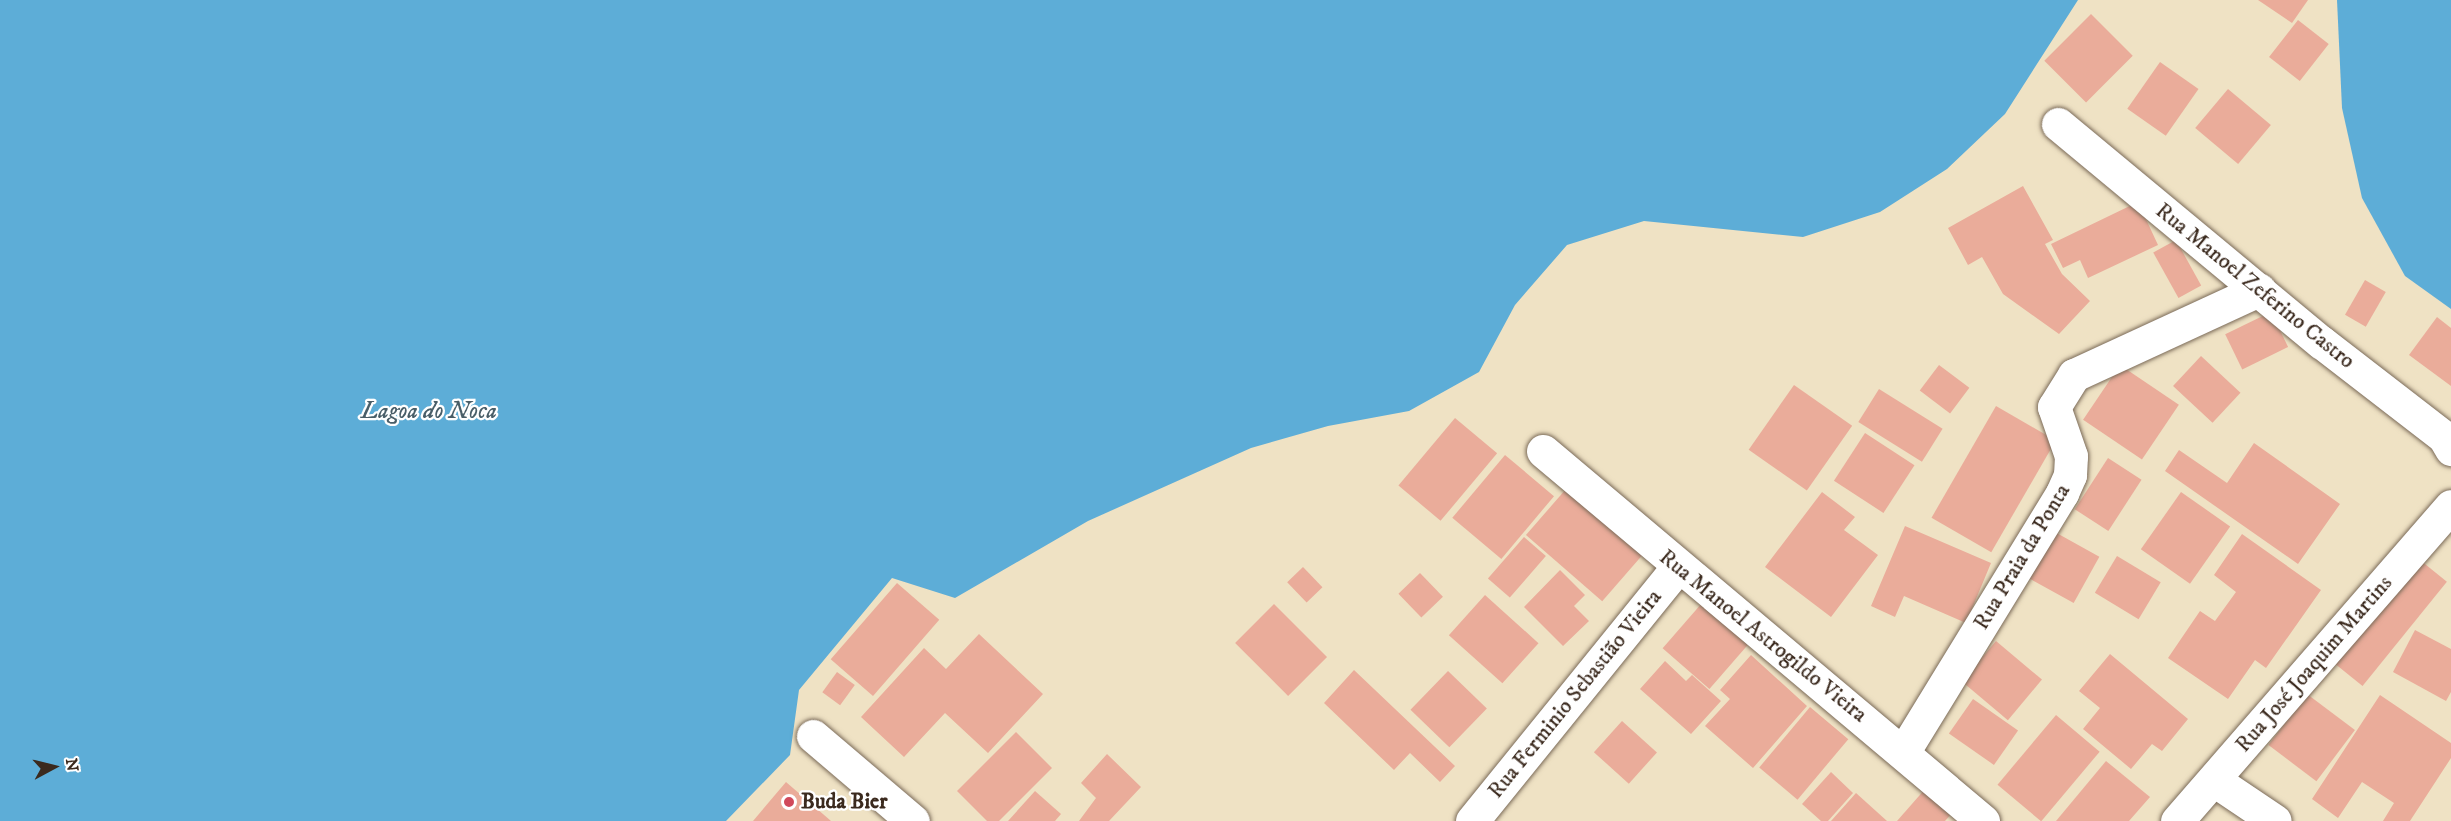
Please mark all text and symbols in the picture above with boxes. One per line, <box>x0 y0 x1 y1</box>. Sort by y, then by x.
street label: Rua Manoel Zeferino Castro <box>2150 198 2360 374</box>
water label: Lagoa do Noca <box>361 398 497 426</box>
street label: Rua Praia da Ponta <box>1968 479 2076 635</box>
street label: Rua Manoel Astrogildo Vieira <box>1654 544 1872 728</box>
street label: Rua José Joaquim Martins <box>2230 570 2398 758</box>
street label: Rua Ferminio Sebastião Vieira <box>1483 584 1667 804</box>
north arrow <box>24 737 84 797</box>
text: N <box>61 757 83 773</box>
place label: Buda Bier <box>801 789 887 815</box>
marker: Buda Bier <box>782 795 796 809</box>

